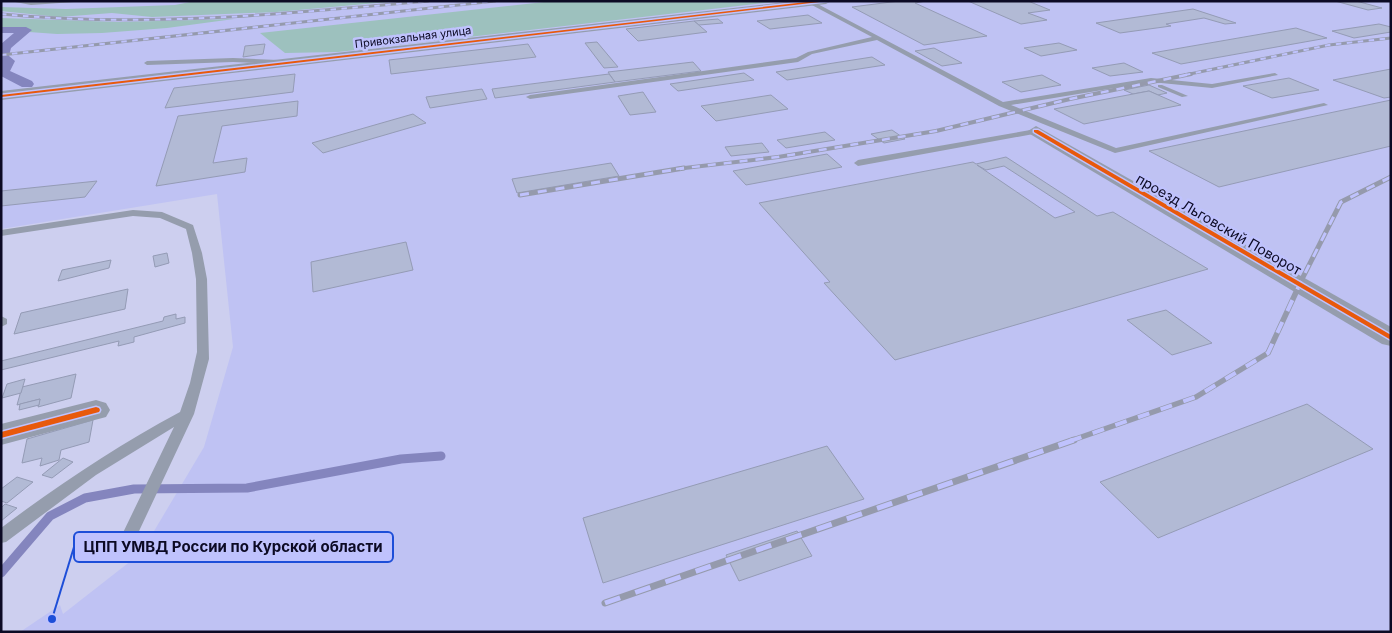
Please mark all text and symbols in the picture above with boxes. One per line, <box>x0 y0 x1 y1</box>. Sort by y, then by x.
street label: Привокзальная улица <box>354 23 472 51</box>
street label: проезд Льговский Поворот <box>1133 170 1305 279</box>
callout: ЦПП УМВД России по Курской области <box>74 532 393 562</box>
text: ЦПП УМВД России по Курской области <box>83 537 383 556</box>

